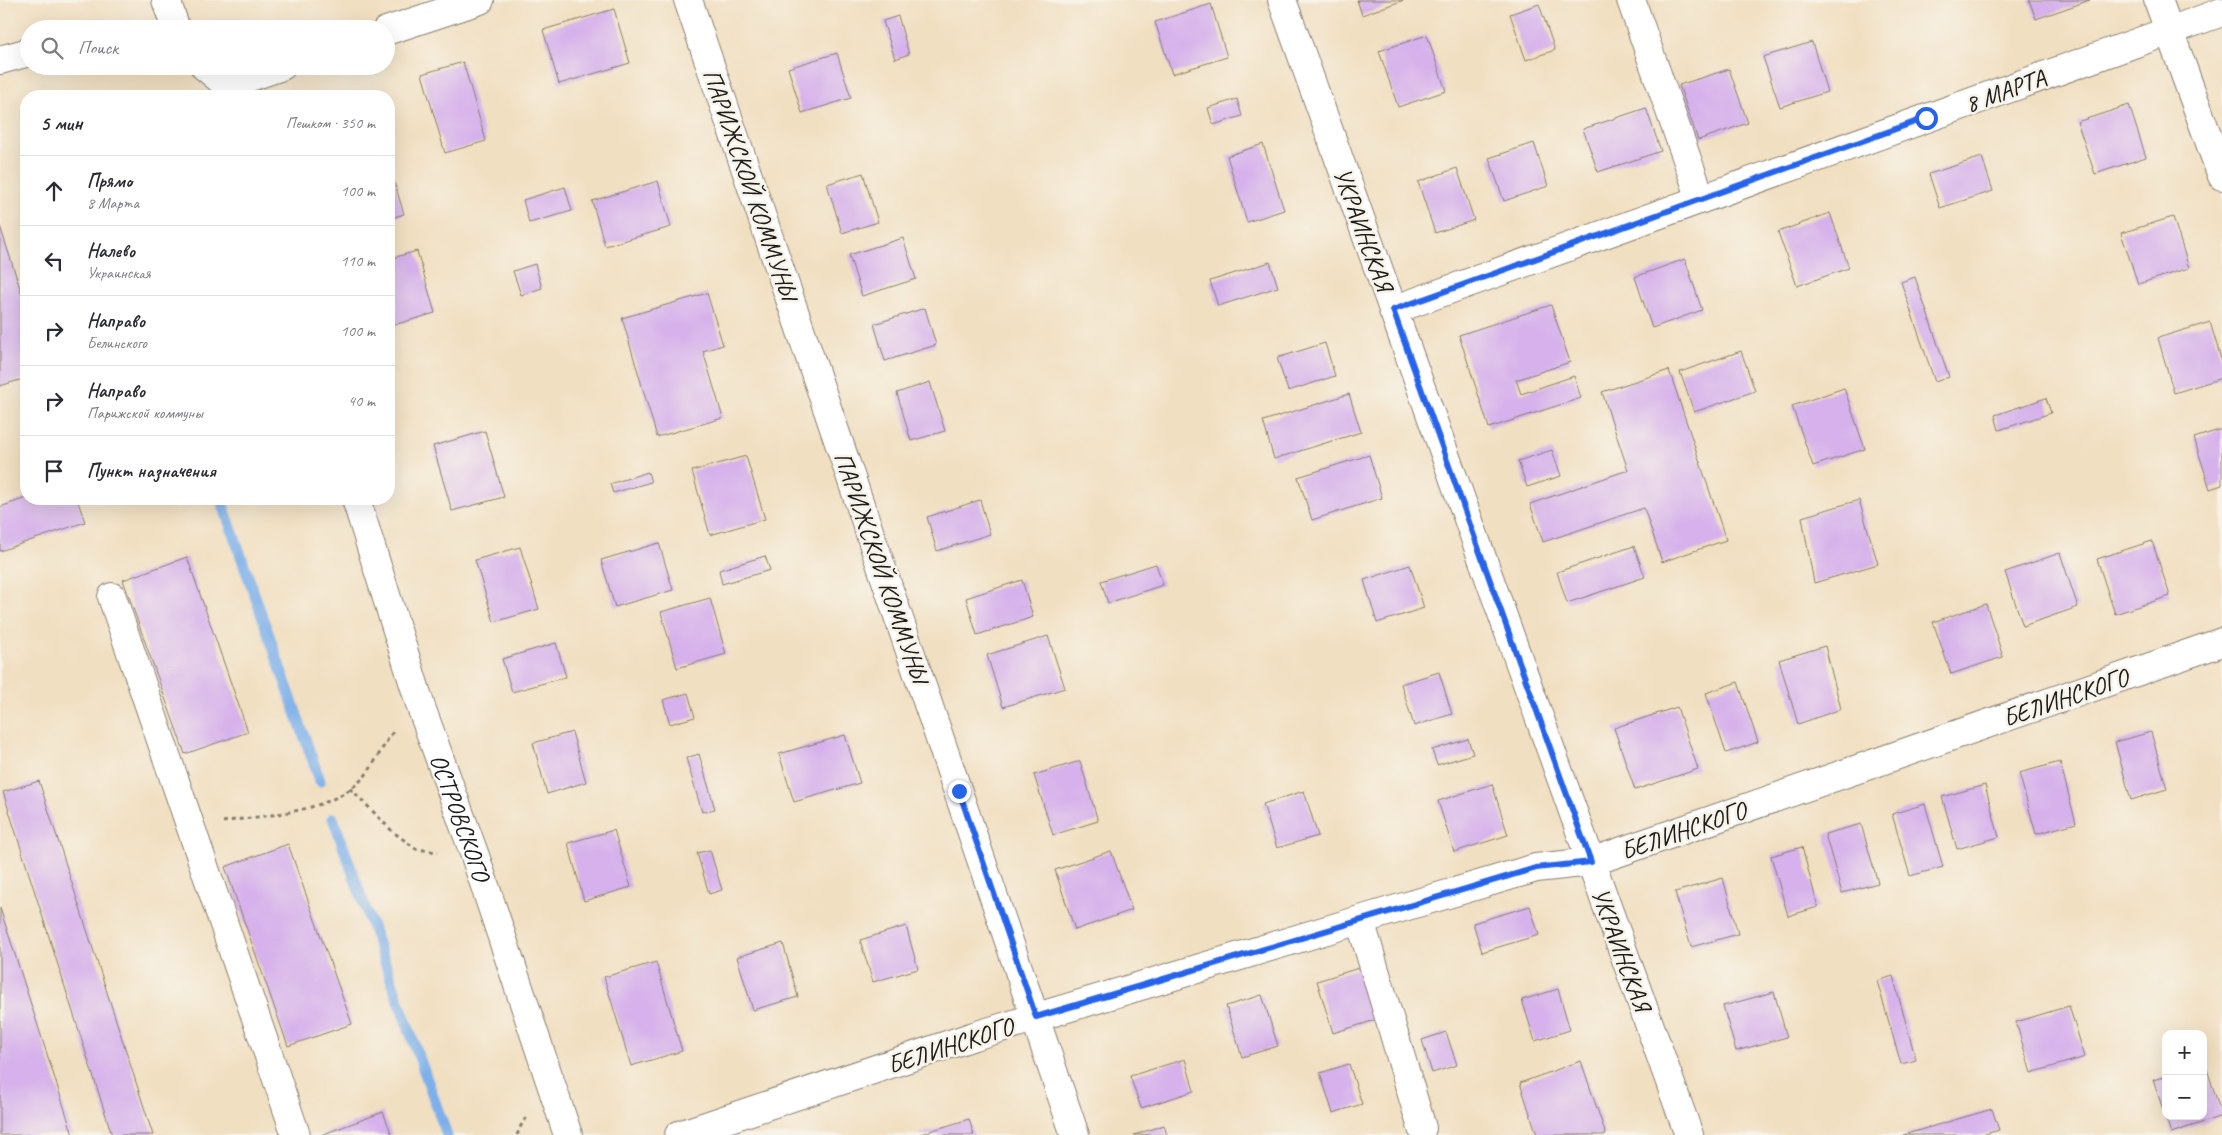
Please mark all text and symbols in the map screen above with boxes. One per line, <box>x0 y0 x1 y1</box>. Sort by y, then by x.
search box <box>20 20 395 75</box>
icon: search <box>38 34 66 62</box>
text: Поиск <box>78 36 118 60</box>
street label: 8 МАРТА <box>1961 61 2051 120</box>
street label: ПАРИЖСКОЙ КОММУНЫ <box>695 65 806 308</box>
route start <box>1915 107 1938 130</box>
text: 5 мин <box>40 110 82 136</box>
text: Пешком · 350 m <box>286 113 375 133</box>
street label: УКРАИНСКАЯ <box>1326 164 1401 299</box>
text: Прямо <box>87 169 132 193</box>
icon: ahead <box>40 177 68 205</box>
text: 100 m <box>341 181 375 201</box>
text: 8 Марта <box>87 193 139 213</box>
text: Налево <box>87 239 135 263</box>
icon: left <box>40 247 68 275</box>
text: 110 m <box>341 251 375 271</box>
text: Украинская <box>87 263 151 283</box>
text: Направо <box>87 309 145 333</box>
icon: right <box>40 317 68 345</box>
text: 100 m <box>341 321 375 341</box>
text: Белинского <box>87 333 147 353</box>
text: Направо <box>87 379 145 403</box>
icon: right <box>40 387 68 415</box>
text: 40 m <box>348 391 375 411</box>
text: Парижской коммуны <box>87 403 203 423</box>
street label: ПАРИЖСКОЙ КОММУНЫ <box>826 448 937 691</box>
icon: arrive <box>40 457 68 485</box>
text: Пункт назначения <box>87 459 216 483</box>
street label: БЕЛИНСКОГО <box>1998 661 2135 734</box>
street label: ОСТРОВСКОГО <box>422 750 498 887</box>
route end <box>948 780 971 803</box>
street label: БЕЛИНСКОГО <box>1616 794 1753 867</box>
street label: УКРАИНСКАЯ <box>1584 884 1659 1019</box>
street label: БЕЛИНСКОГО <box>883 1010 1020 1081</box>
map controls <box>2162 1030 2207 1120</box>
button: + <box>2162 1030 2207 1075</box>
button: − <box>2162 1075 2207 1120</box>

